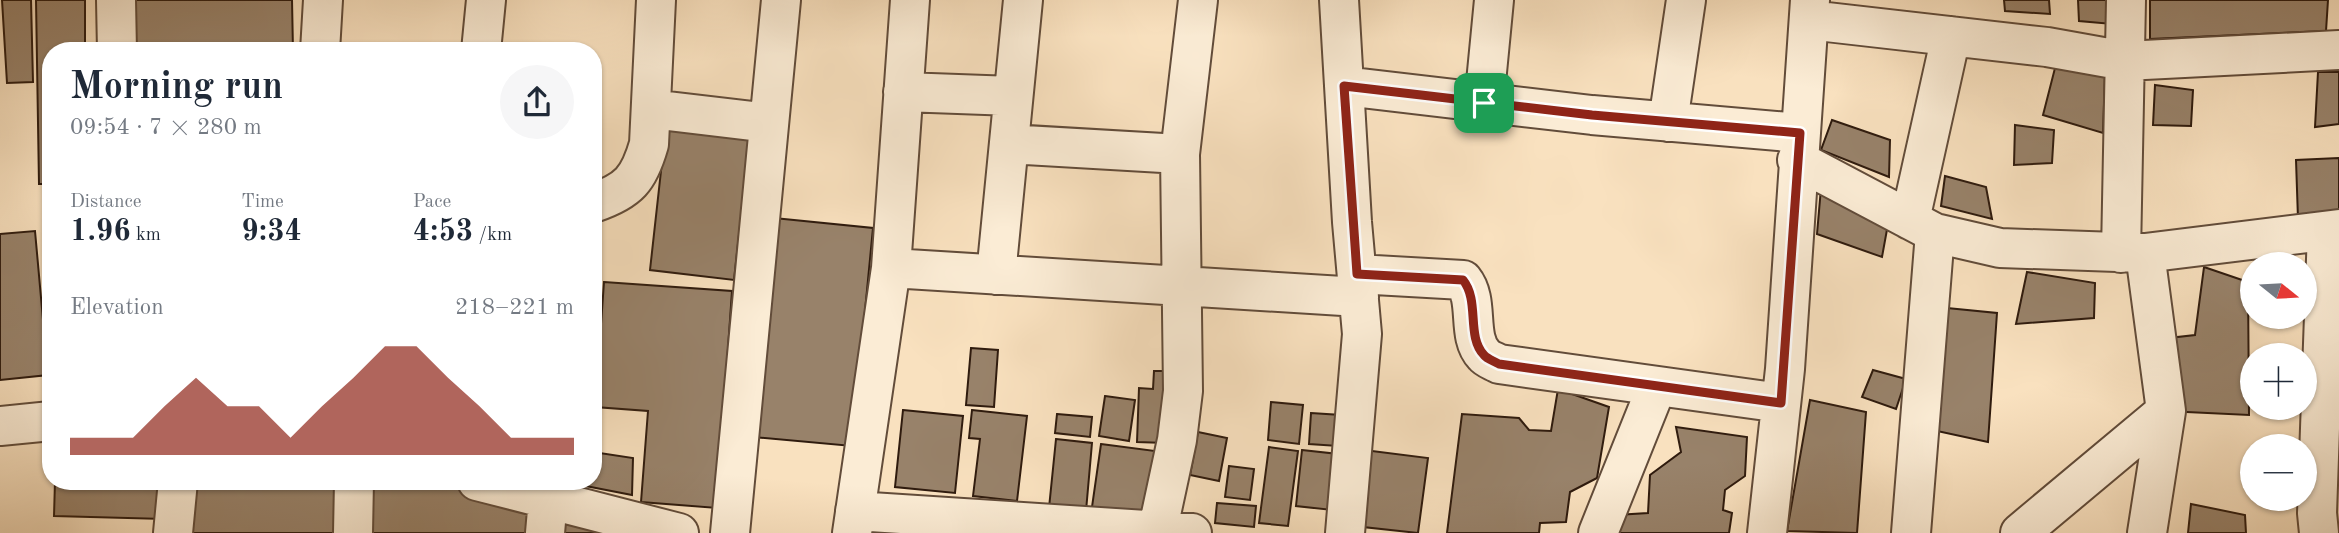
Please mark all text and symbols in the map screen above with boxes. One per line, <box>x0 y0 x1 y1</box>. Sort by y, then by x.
button: share <box>500 65 574 139</box>
text: Morning run <box>70 69 283 107</box>
pin <box>1454 73 1514 133</box>
icon: arrive <box>1465 84 1503 122</box>
text: 09:54 · 7 × 280 m <box>70 116 262 139</box>
text: Distance <box>70 193 142 212</box>
text: Time <box>241 193 284 212</box>
text: Pace <box>413 193 451 212</box>
text: 1.96 <box>70 217 131 247</box>
text: 9:34 <box>241 217 302 247</box>
text: 4:53 <box>413 217 473 247</box>
text: km <box>131 226 161 245</box>
text: /km <box>473 226 512 245</box>
north arrow <box>2240 252 2317 329</box>
map controls <box>2240 252 2317 511</box>
text: Elevation <box>70 296 164 319</box>
text: 218–221 m <box>455 296 574 319</box>
button: + <box>2240 343 2317 420</box>
button: − <box>2240 434 2317 511</box>

